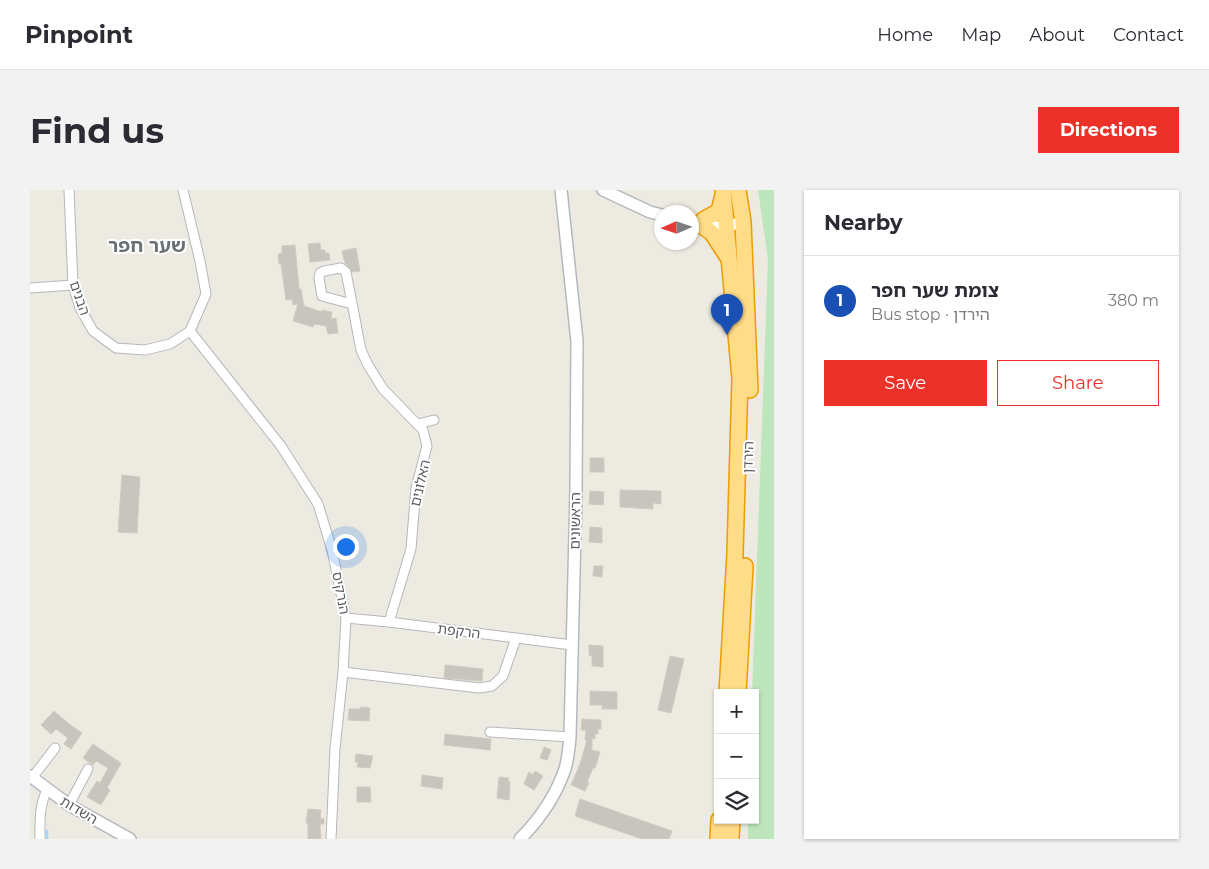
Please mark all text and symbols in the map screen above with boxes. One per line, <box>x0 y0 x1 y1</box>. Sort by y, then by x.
text: Pinpoint <box>25 20 133 49</box>
text: Home <box>877 24 933 46</box>
text: Map <box>961 24 1001 46</box>
text: About <box>1029 24 1085 46</box>
text: Contact <box>1113 24 1184 46</box>
button: Directions <box>1038 107 1179 153</box>
text: Find us <box>30 109 164 152</box>
north arrow <box>654 205 699 250</box>
text: Nearby <box>824 210 903 235</box>
district label: שער חפר <box>108 234 186 257</box>
street label: הבנים <box>66 278 94 318</box>
text: צומת שער חפר <box>871 279 999 302</box>
text: 1 <box>837 291 843 310</box>
text: 380 m <box>1108 291 1159 310</box>
pin: 1 <box>711 294 743 335</box>
text: Bus stop · הירדן <box>871 305 990 324</box>
button: Save <box>824 360 987 406</box>
button: Share <box>997 360 1159 406</box>
street label: הירדן <box>738 441 758 473</box>
street label: האלונים <box>406 458 434 508</box>
street label: הראשונים <box>565 492 585 550</box>
your location <box>333 534 359 560</box>
street label: הנרקיס <box>328 570 354 616</box>
street label: הרקפת <box>437 619 481 643</box>
map controls <box>714 689 759 824</box>
button: + <box>714 689 759 734</box>
button: − <box>714 734 759 779</box>
button: layers <box>714 779 759 824</box>
street label: השדות <box>57 792 101 828</box>

